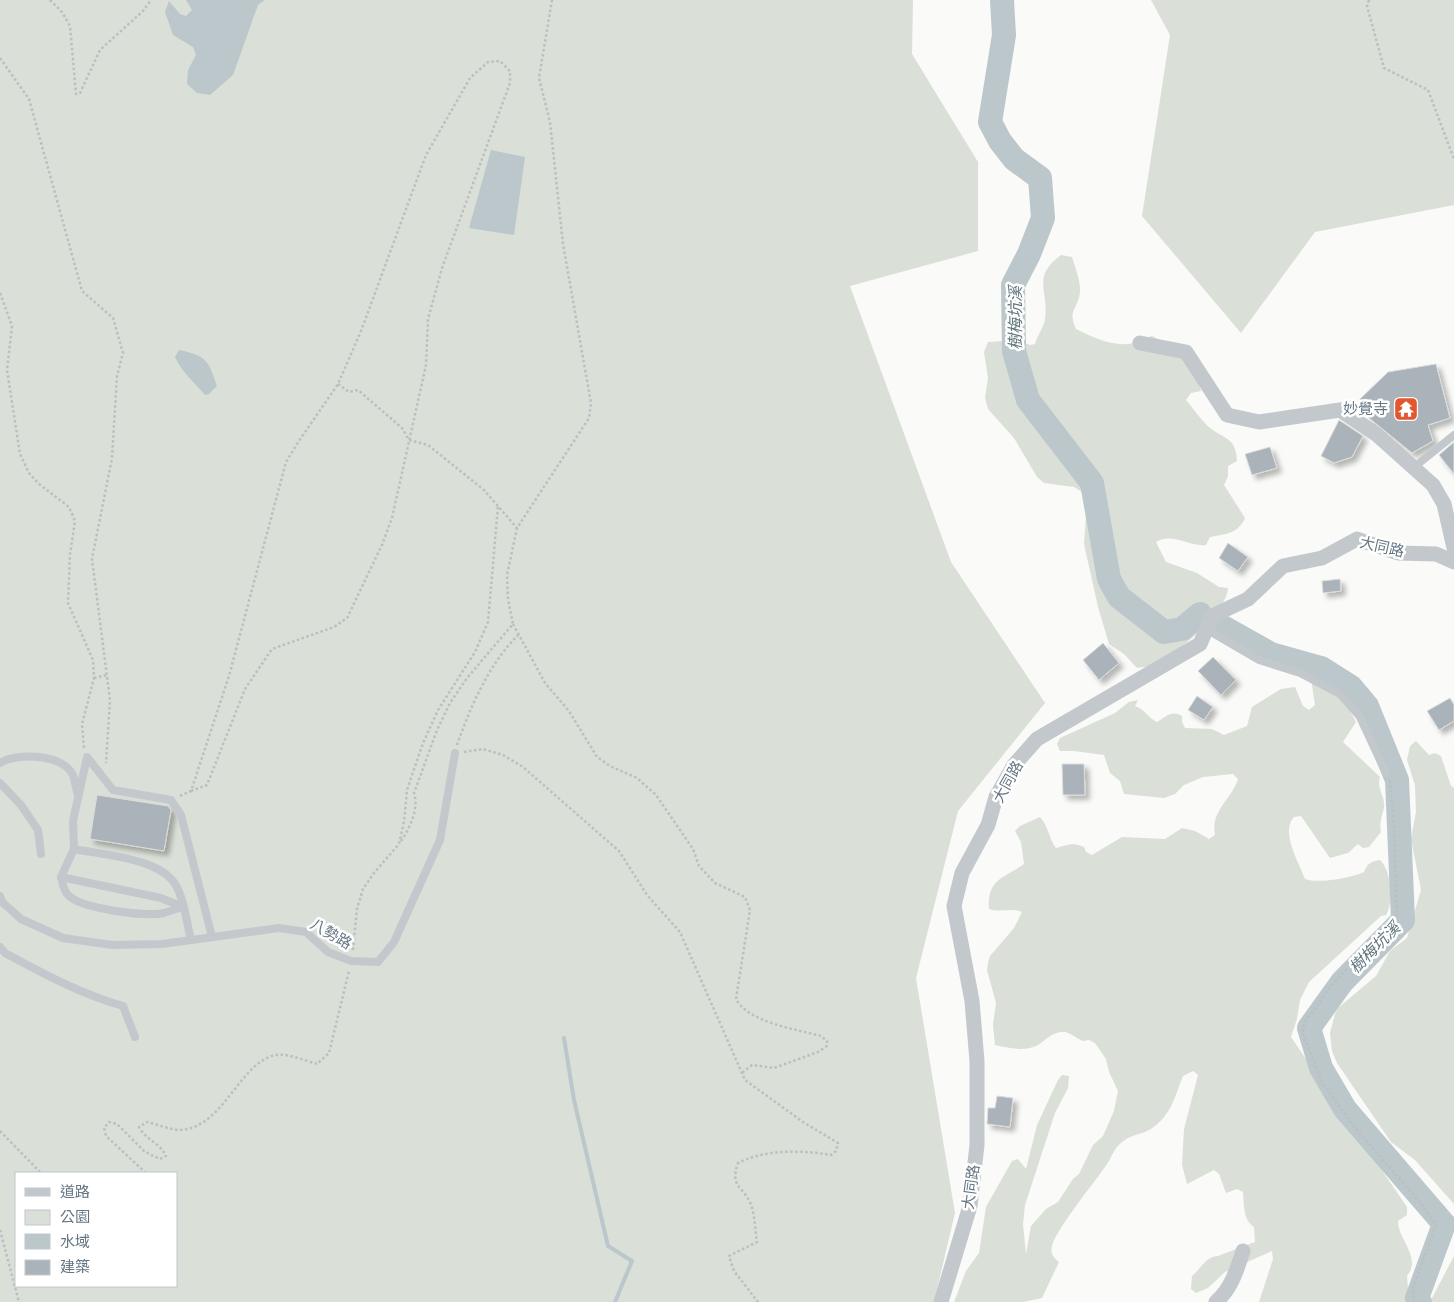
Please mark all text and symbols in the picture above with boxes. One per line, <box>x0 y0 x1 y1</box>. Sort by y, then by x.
water label: 樹梅坑溪 <box>1006 284 1026 350</box>
temple icon: 妙覺寺 <box>1393 396 1419 422</box>
place label: 妙覺寺 <box>1343 400 1388 418</box>
street label: 大同路 <box>1358 533 1406 561</box>
street label: 大同路 <box>989 758 1027 806</box>
street label: 八勢路 <box>307 915 355 953</box>
water label: 樹梅坑溪 <box>1345 917 1406 978</box>
street label: 大同路 <box>959 1163 983 1211</box>
legend <box>15 1172 178 1287</box>
text: 道路 <box>60 1183 90 1201</box>
text: 公園 <box>60 1208 90 1226</box>
text: 水域 <box>60 1233 90 1251</box>
text: 建築 <box>60 1258 90 1276</box>

